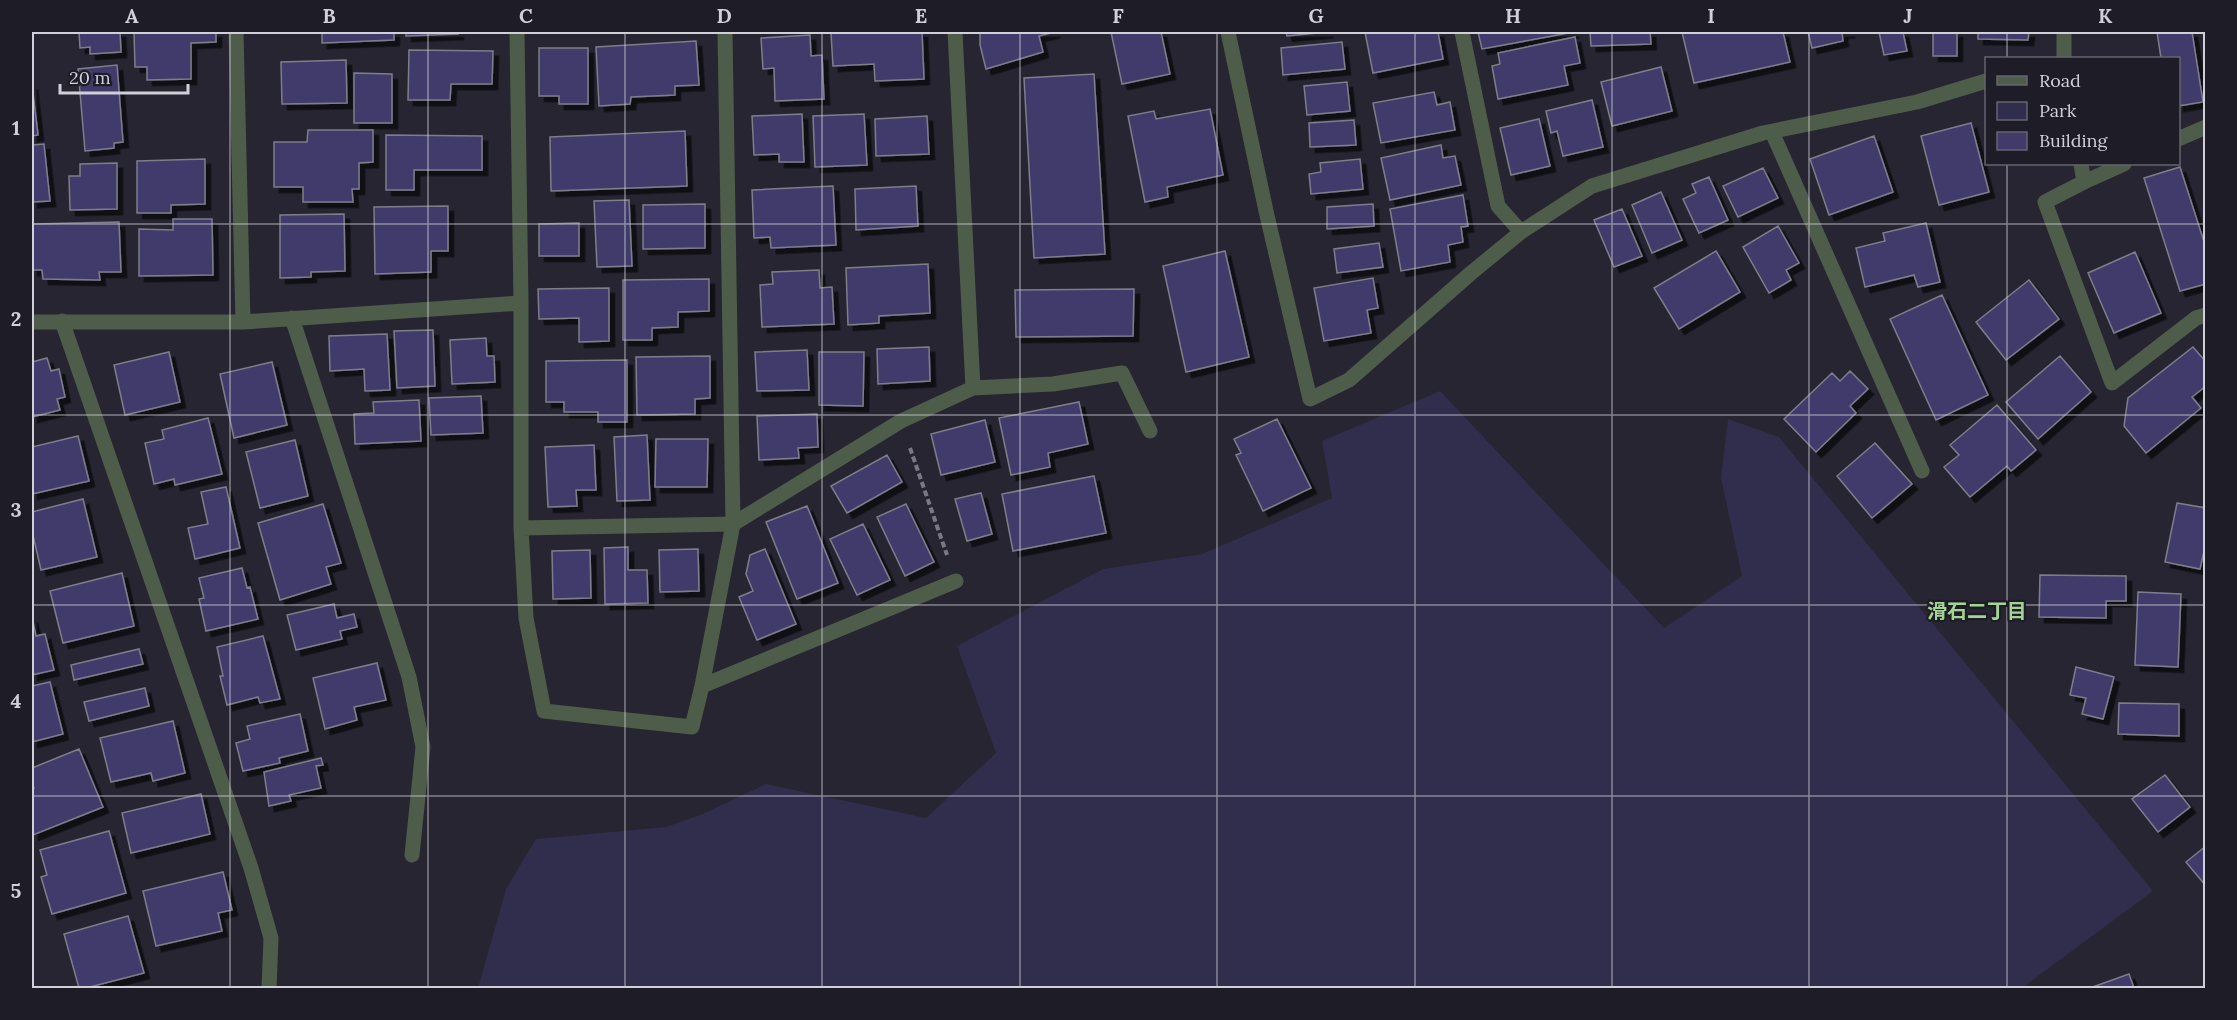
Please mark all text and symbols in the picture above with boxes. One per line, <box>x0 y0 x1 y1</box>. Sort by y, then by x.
text: A <box>125 3 139 28</box>
text: B <box>322 3 336 28</box>
text: C <box>519 3 533 28</box>
text: D <box>716 3 732 28</box>
text: E <box>915 3 927 28</box>
text: F <box>1112 3 1124 28</box>
text: G <box>1308 3 1324 28</box>
text: H <box>1505 3 1521 28</box>
text: I <box>1707 3 1715 28</box>
text: J <box>1903 3 1913 28</box>
text: K <box>2098 3 2113 28</box>
scale bar <box>60 57 188 95</box>
legend <box>1985 57 2180 165</box>
text: 20 m <box>69 66 111 89</box>
text: Road <box>2039 69 2081 92</box>
text: Park <box>2039 99 2077 122</box>
text: 1 <box>12 115 20 140</box>
text: Building <box>2039 129 2109 152</box>
text: 2 <box>11 306 21 331</box>
text: 3 <box>10 497 22 522</box>
district label: 滑石二丁目 <box>1927 598 2027 623</box>
text: 4 <box>11 688 22 713</box>
text: 5 <box>11 878 22 903</box>

